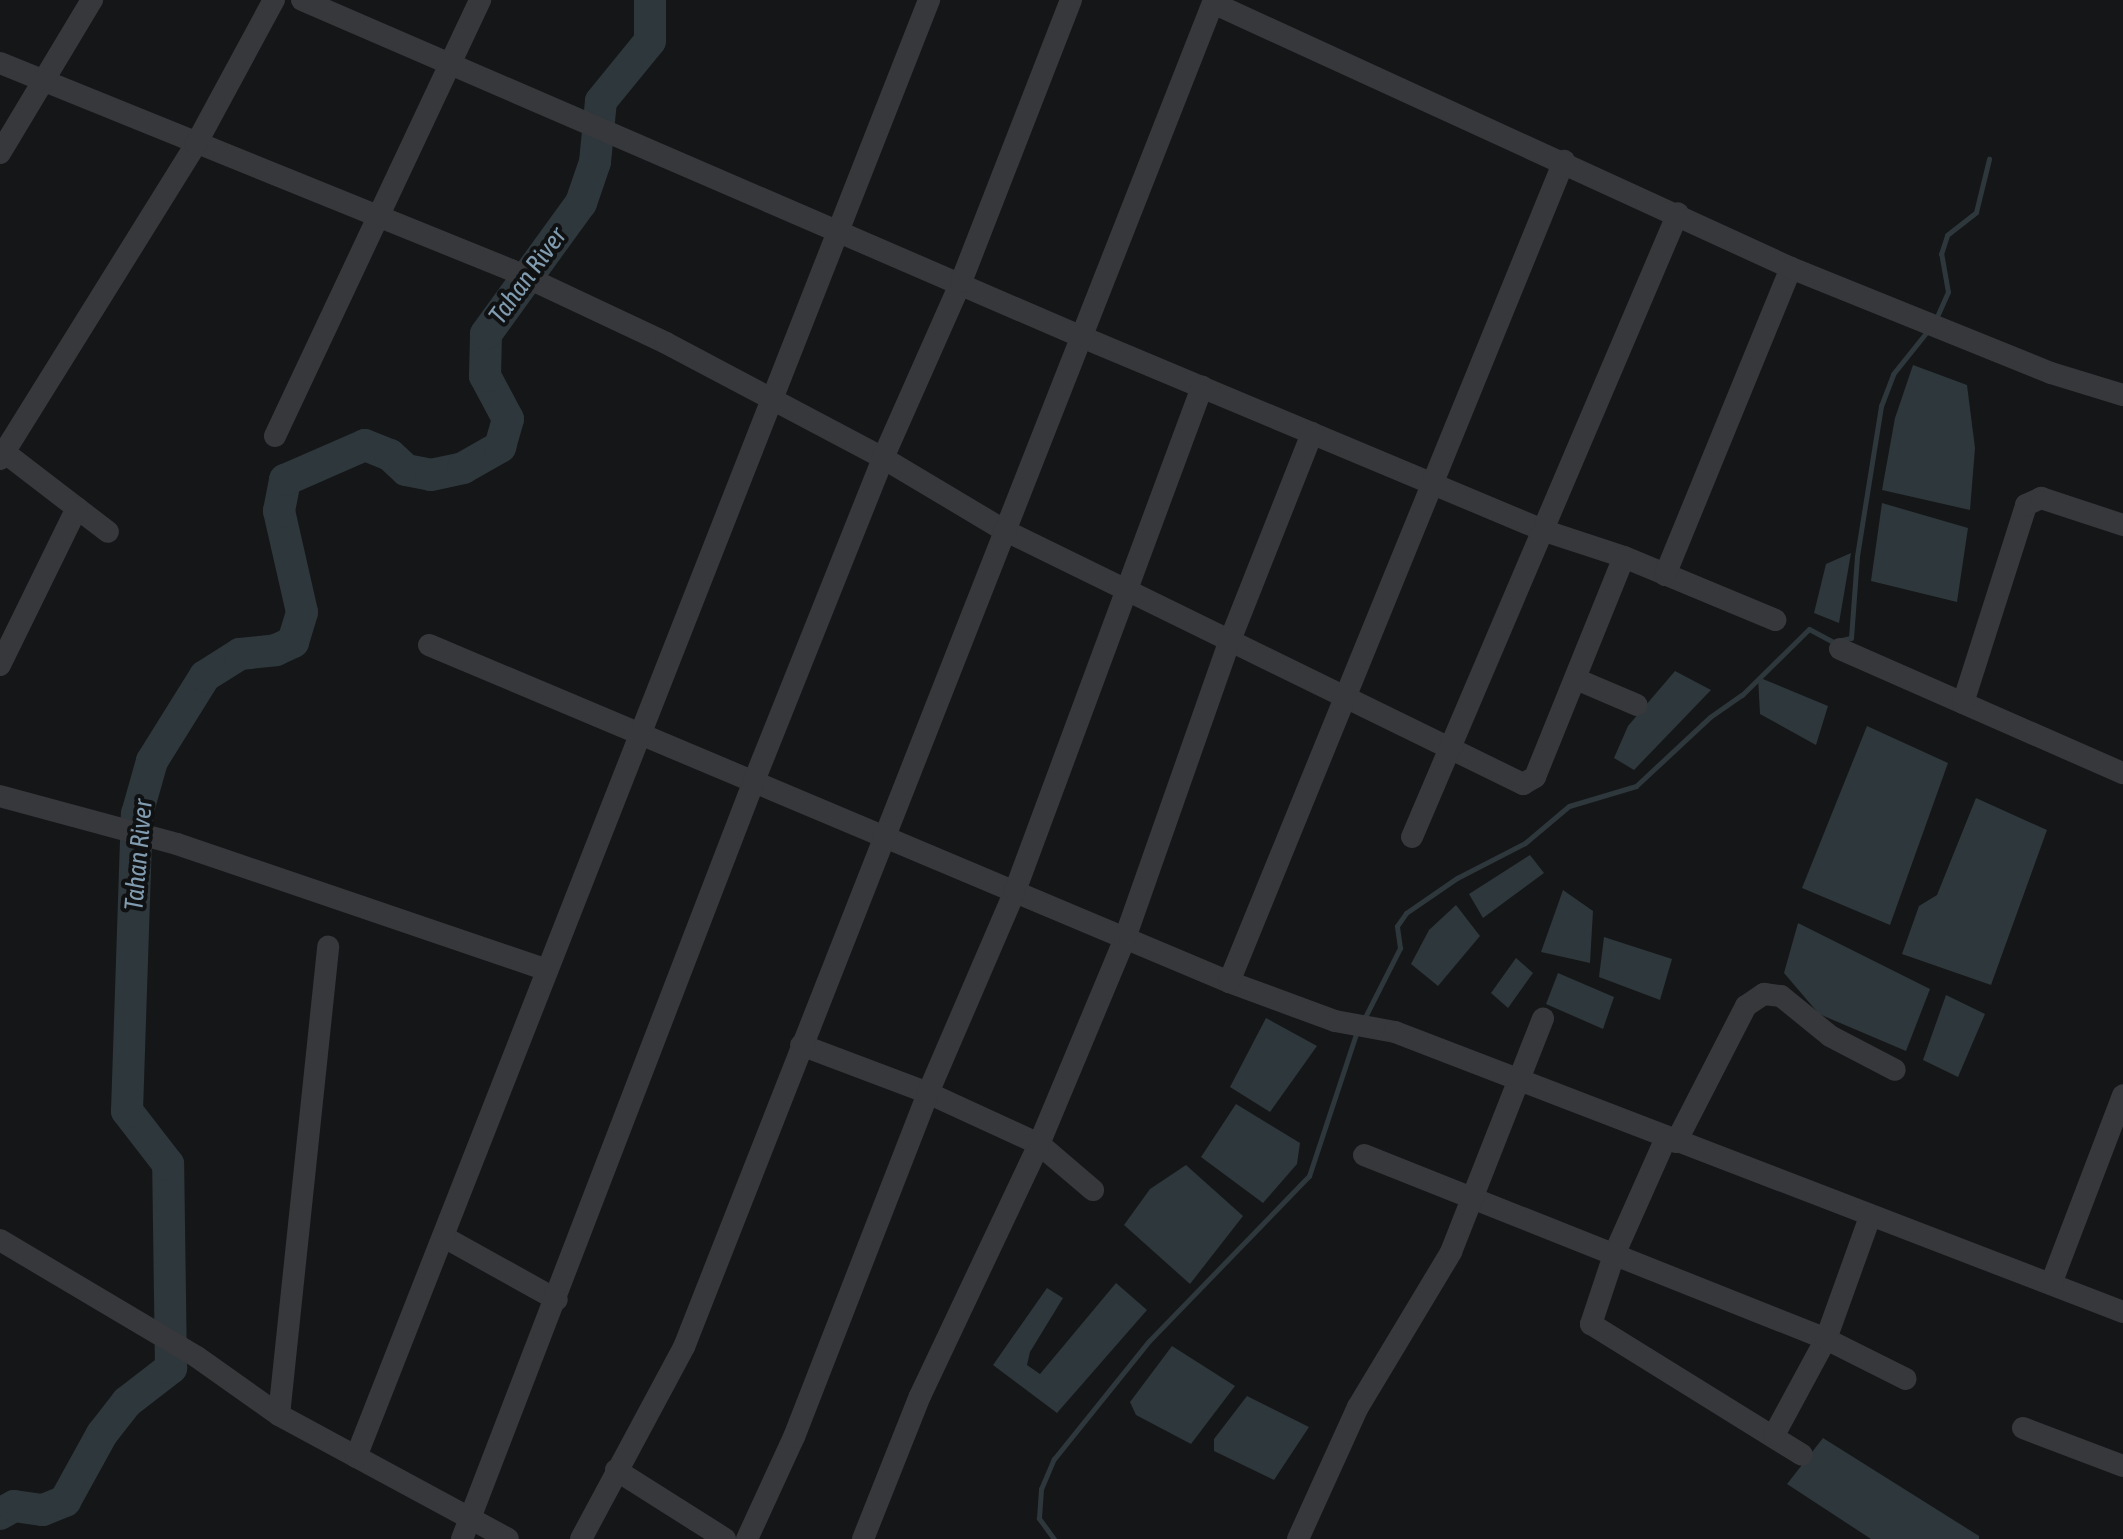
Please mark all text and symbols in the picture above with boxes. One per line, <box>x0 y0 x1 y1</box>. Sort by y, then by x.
water label: Tahan River <box>483 222 573 330</box>
water label: Tahan River <box>119 798 159 912</box>

